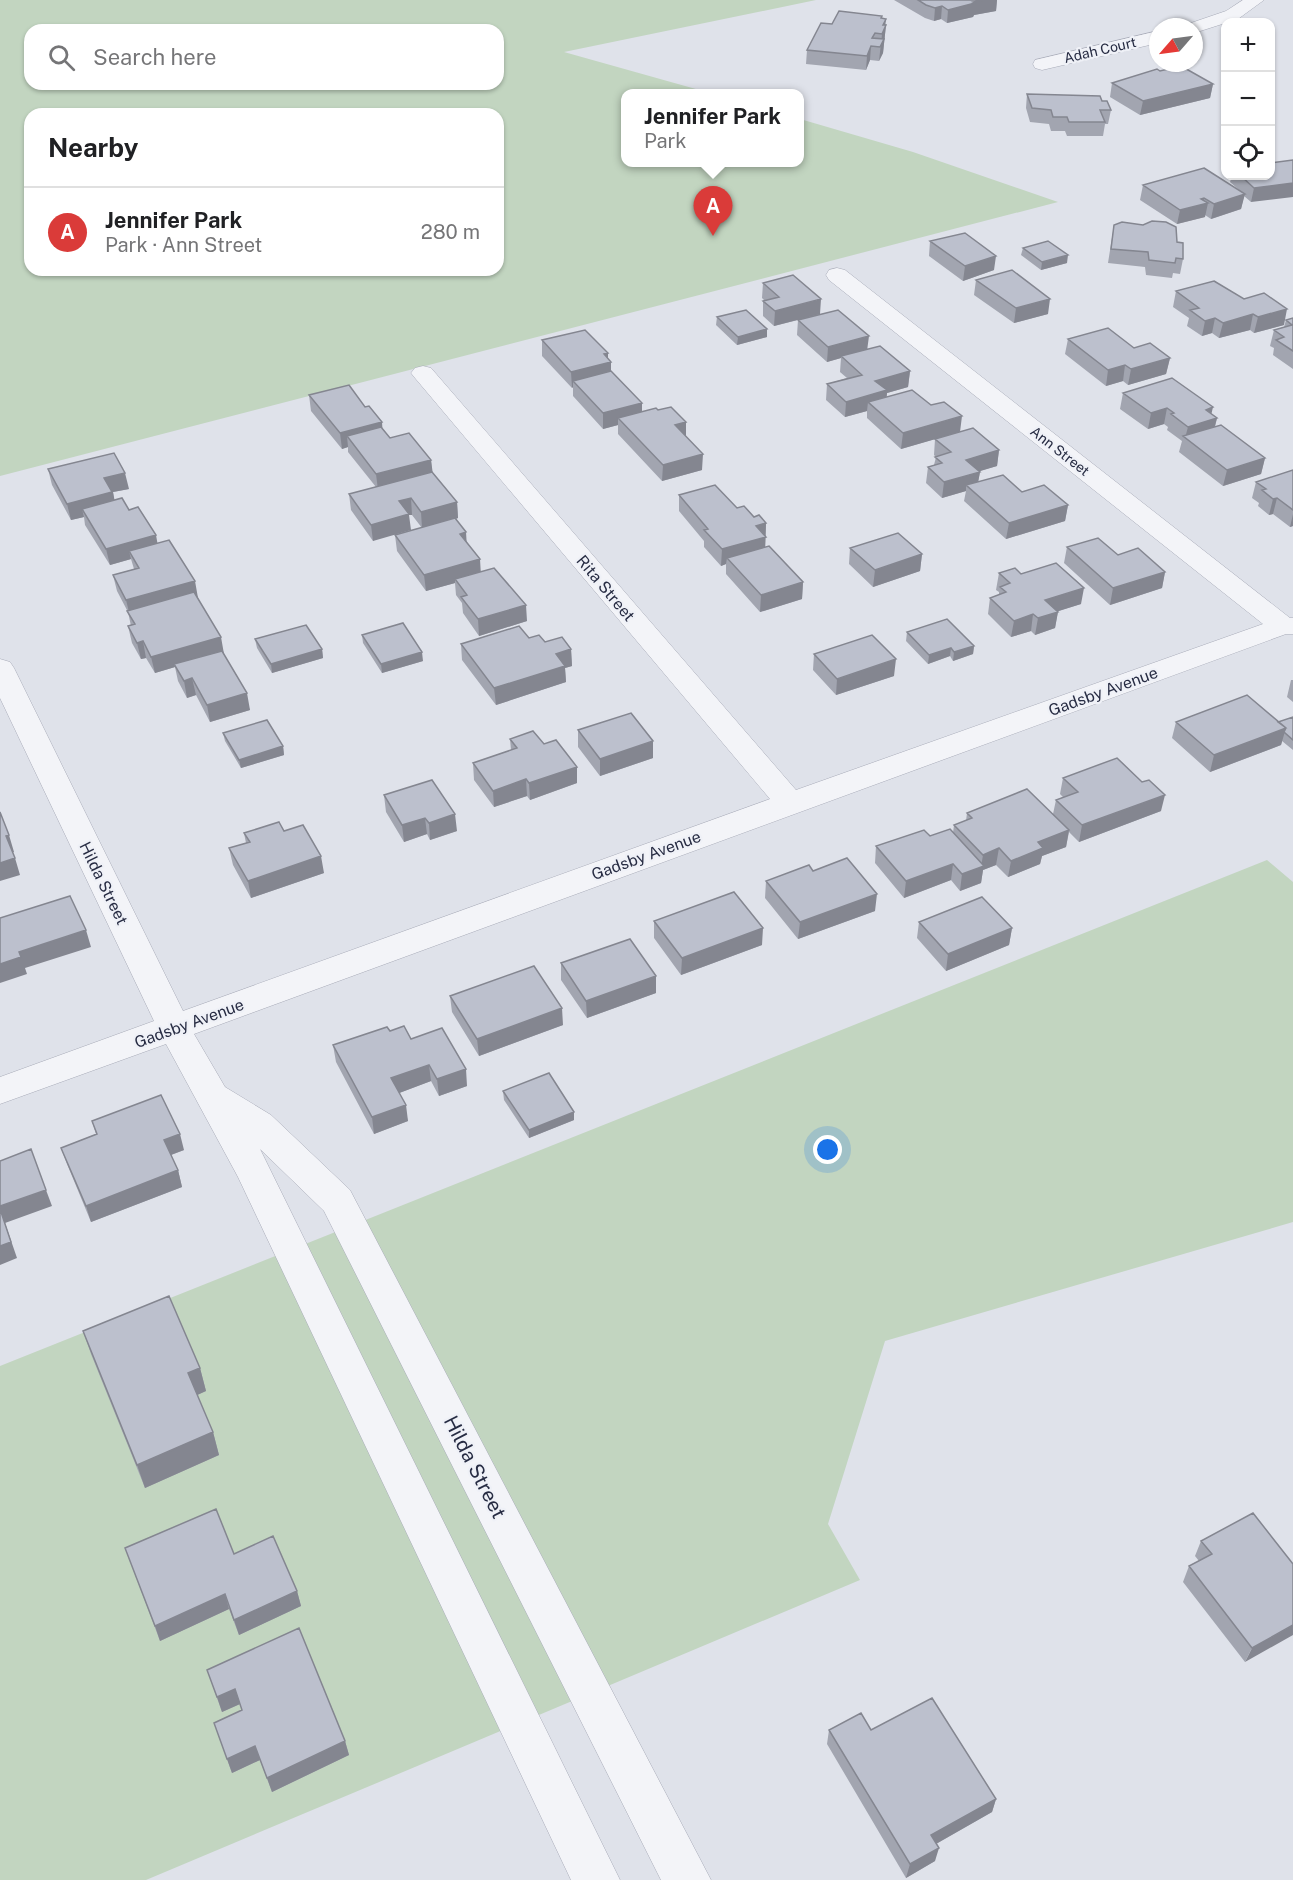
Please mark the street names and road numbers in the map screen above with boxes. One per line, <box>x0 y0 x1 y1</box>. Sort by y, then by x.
street label: Adah Court <box>1062 34 1138 66</box>
street label: Ann Street <box>1027 423 1093 479</box>
street label: Rita Street <box>573 551 639 625</box>
street label: Gadsby Avenue <box>1046 663 1160 720</box>
street label: Gadsby Avenue <box>589 827 703 884</box>
street label: Hilda Street <box>75 839 132 928</box>
street label: Gadsby Avenue <box>132 995 246 1052</box>
street label: Hilda Street <box>439 1412 511 1522</box>

